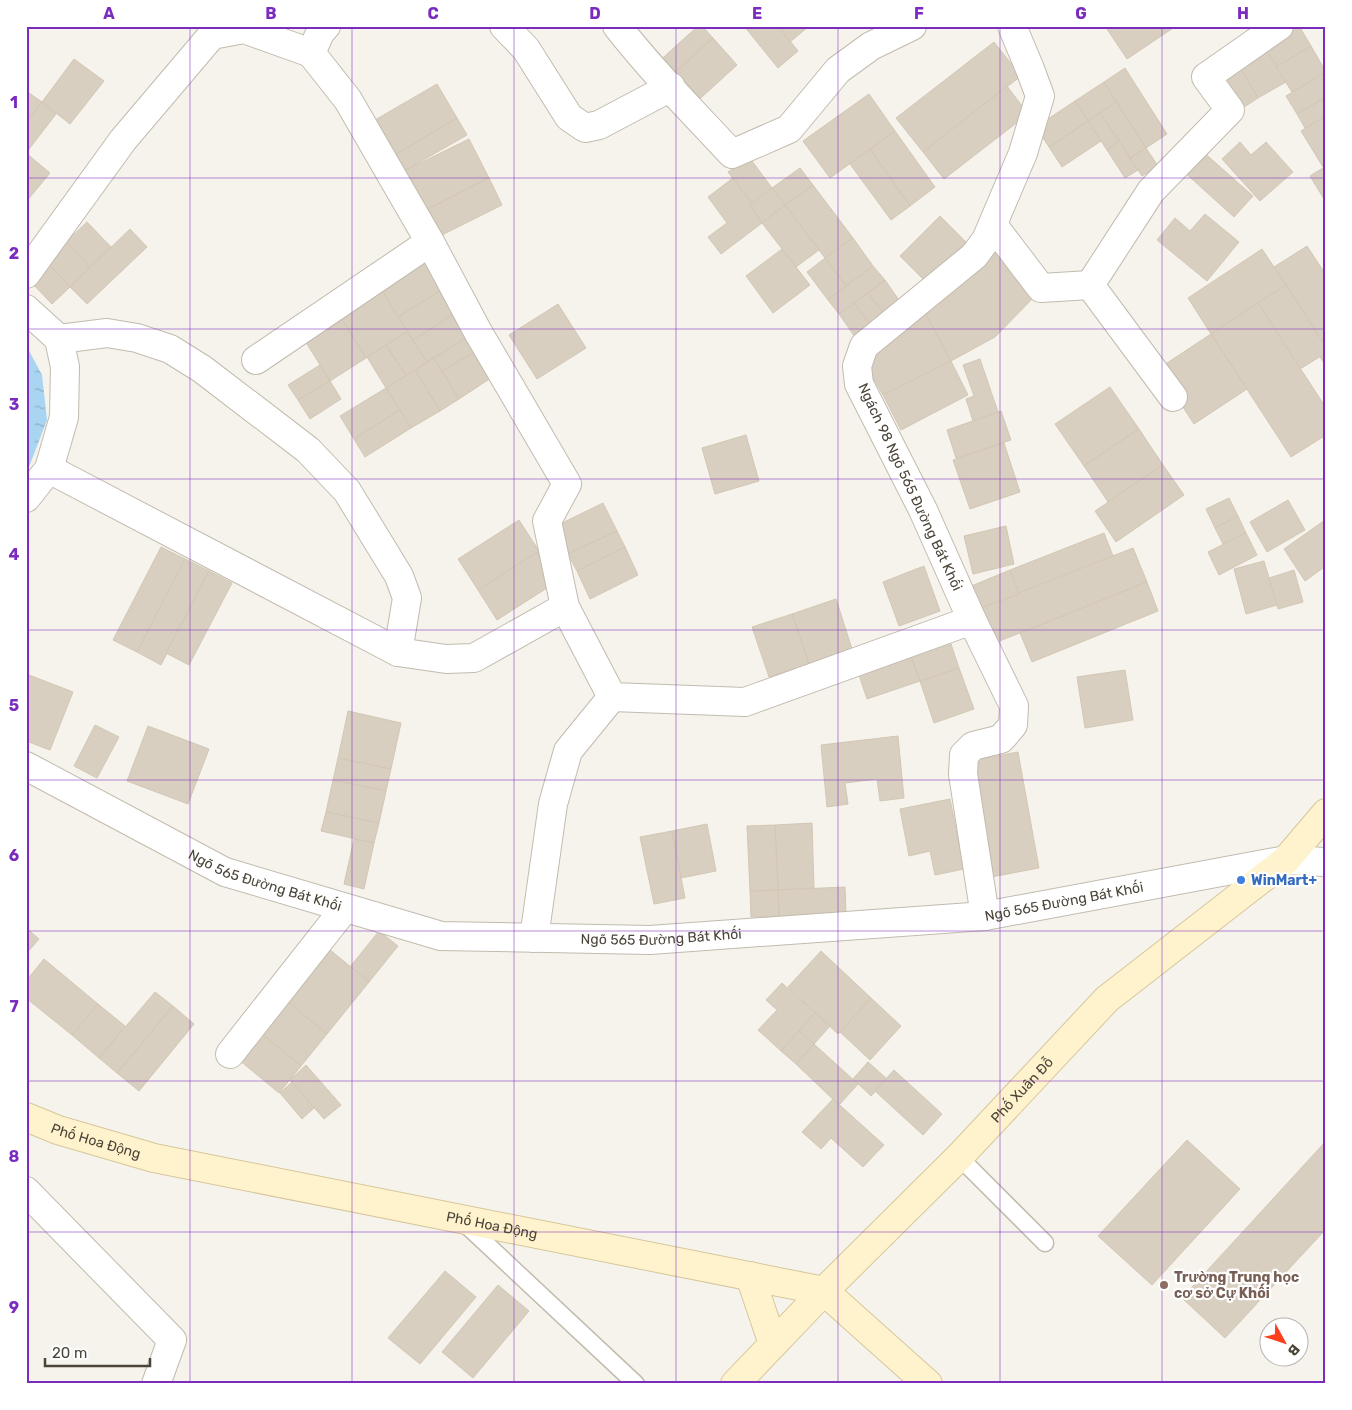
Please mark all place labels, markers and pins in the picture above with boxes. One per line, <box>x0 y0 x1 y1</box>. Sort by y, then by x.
place label: WinMart+ <box>1251 872 1317 889</box>
marker: WinMart+ <box>1235 874 1247 886</box>
place label: Trường Trung học cơ sở Cự Khối <box>1174 1269 1299 1302</box>
marker: Trường Trung học cơ sở Cự Khối <box>1158 1279 1170 1291</box>

